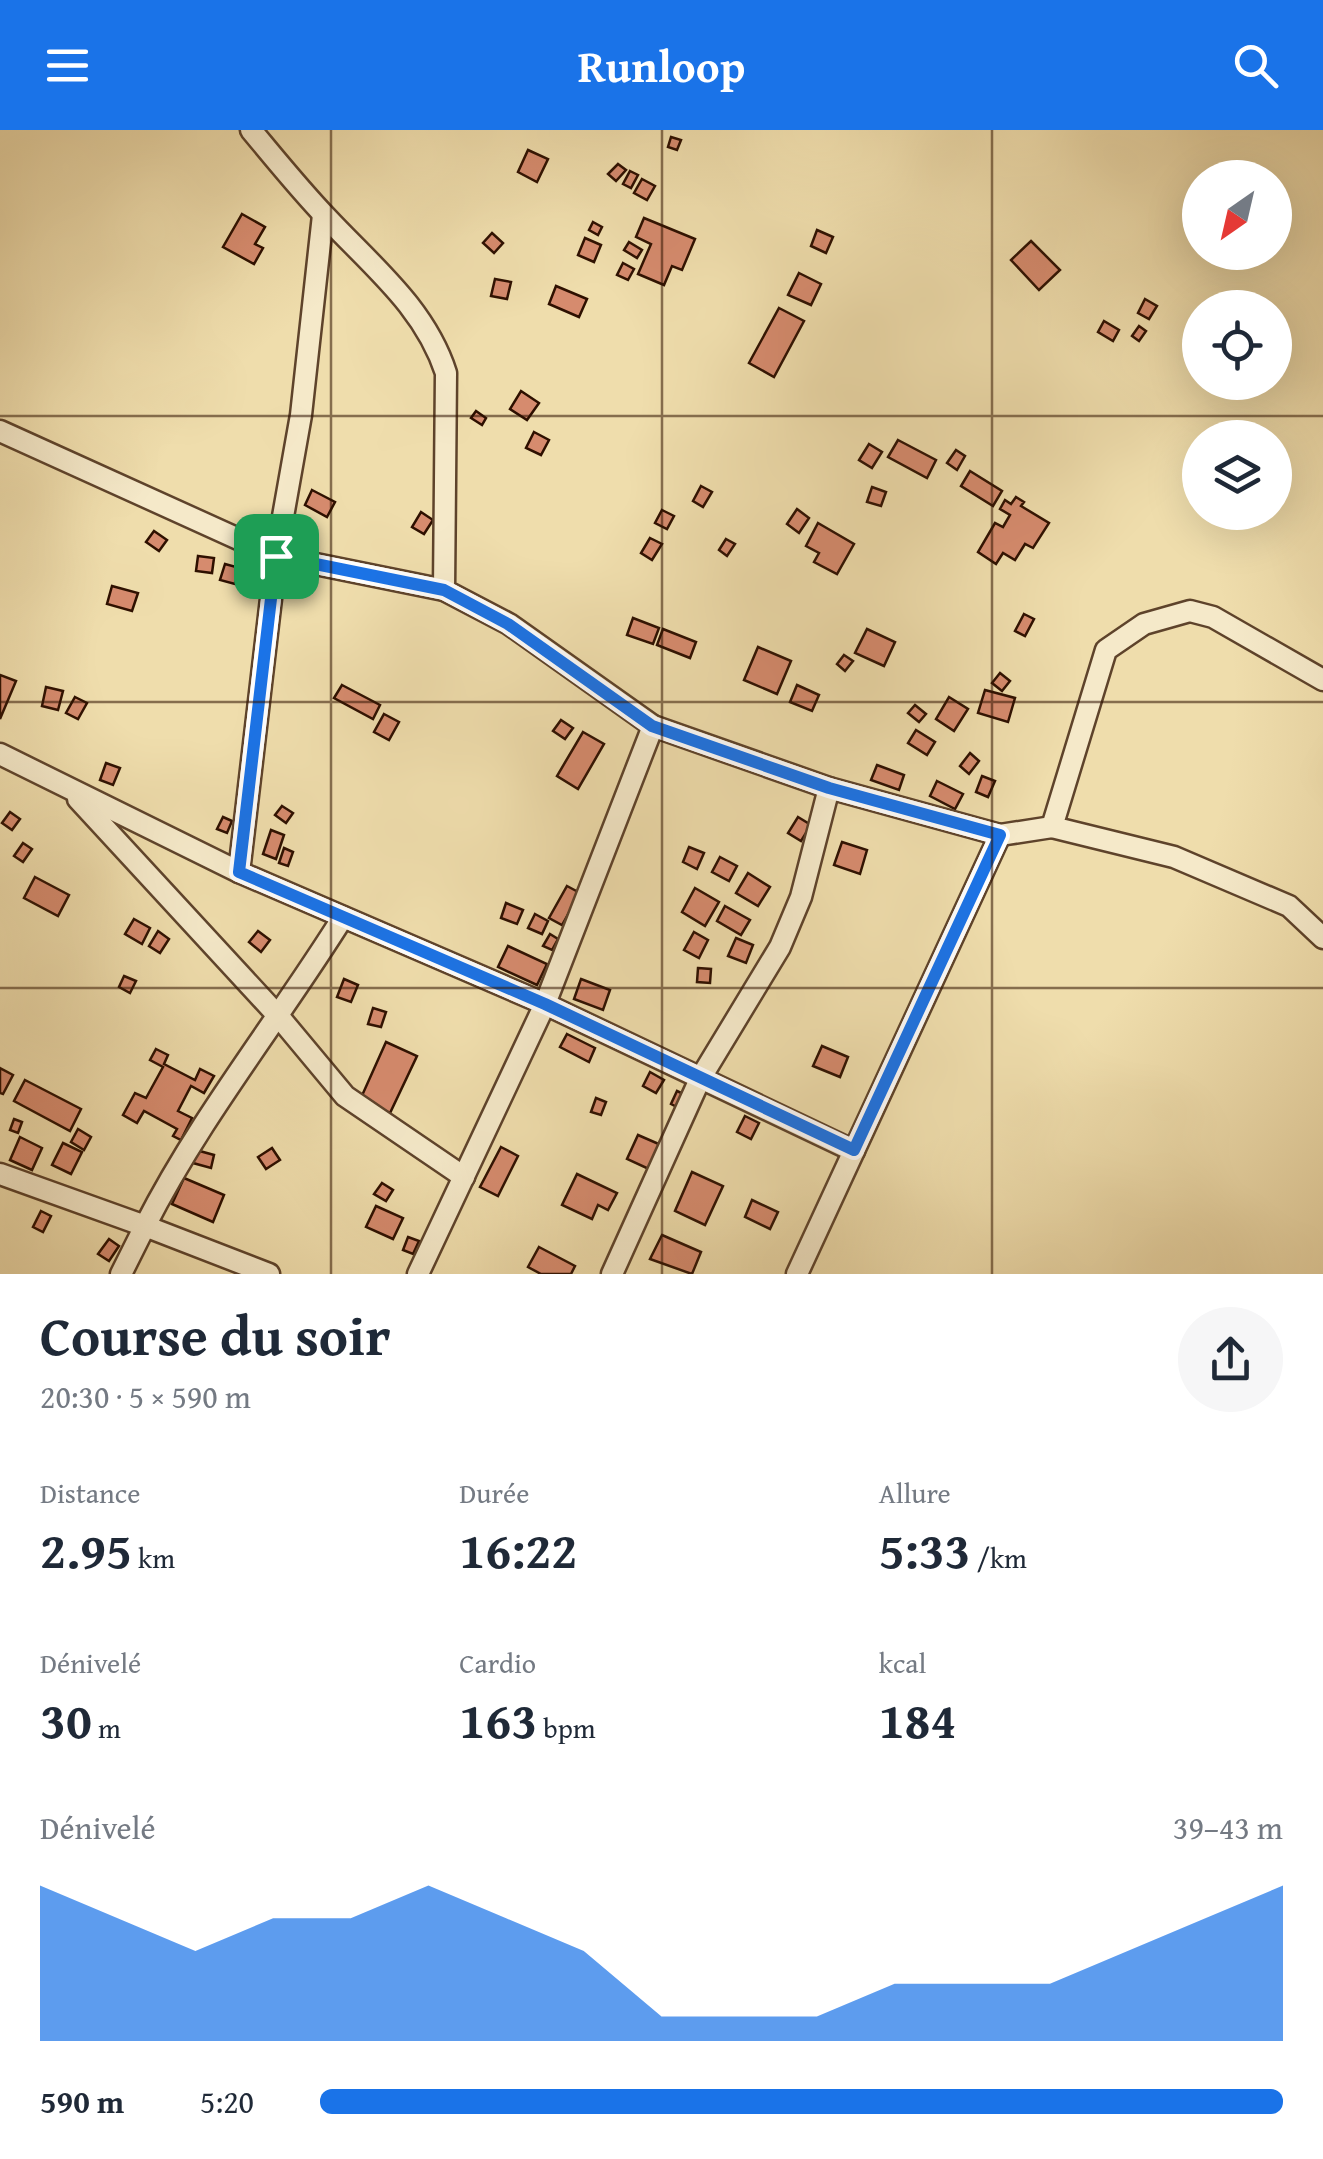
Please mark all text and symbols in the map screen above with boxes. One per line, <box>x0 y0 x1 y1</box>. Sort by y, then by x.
text: Runloop <box>578 33 745 98</box>
icon: menu <box>40 38 95 93</box>
icon: search <box>1228 38 1283 93</box>
north arrow <box>1182 160 1292 270</box>
map controls <box>1182 160 1292 530</box>
button: locate <box>1182 290 1292 400</box>
button: layers <box>1182 420 1292 530</box>
pin <box>234 514 319 599</box>
icon: arrive <box>249 529 304 584</box>
text: Course du soir <box>40 1295 390 1375</box>
button: share <box>1178 1307 1283 1412</box>
text: 20:30 · 5 × 590 m <box>40 1373 251 1420</box>
text: Distance <box>40 1472 140 1513</box>
text: Durée <box>459 1472 529 1513</box>
text: Allure <box>879 1472 951 1513</box>
text: 2.95 <box>40 1513 132 1586</box>
text: 16:22 <box>459 1513 577 1586</box>
text: 5:33 <box>879 1513 971 1586</box>
text: km <box>132 1537 175 1578</box>
text: /km <box>971 1537 1027 1578</box>
text: Dénivelé <box>40 1642 141 1683</box>
text: Cardio <box>459 1642 536 1683</box>
text: kcal <box>879 1642 926 1683</box>
text: 30 <box>40 1683 92 1756</box>
text: 163 <box>459 1683 537 1756</box>
text: 184 <box>879 1683 956 1756</box>
text: m <box>92 1707 121 1748</box>
text: bpm <box>537 1707 596 1748</box>
text: Dénivelé <box>40 1804 156 1851</box>
text: 39–43 m <box>1173 1804 1283 1851</box>
text: 590 m <box>40 2078 124 2125</box>
text: 5:20 <box>200 2078 254 2125</box>

